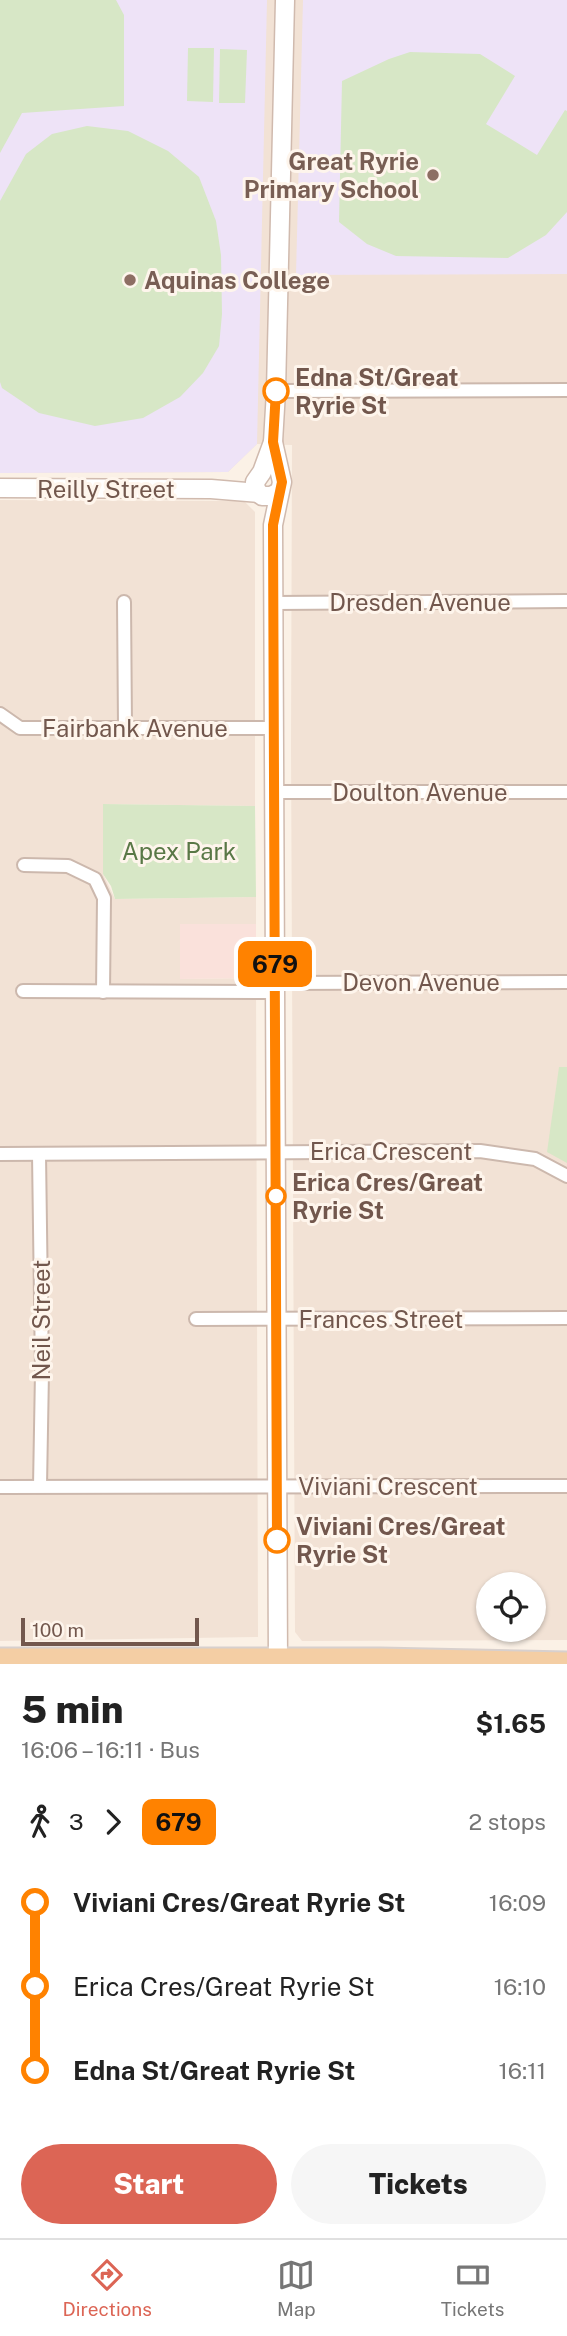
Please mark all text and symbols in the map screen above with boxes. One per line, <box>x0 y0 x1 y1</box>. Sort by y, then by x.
place label: Great Ryrie Primary School <box>244 147 419 203</box>
marker: Great Ryrie Primary School <box>425 167 441 183</box>
place label: Aquinas College <box>144 266 330 294</box>
marker: Aquinas College <box>122 272 138 288</box>
place label: Edna St/Great Ryrie St <box>295 363 458 419</box>
marker: Edna St/Great Ryrie St <box>263 378 289 404</box>
street label: Reilly Street <box>37 475 175 503</box>
street label: Dresden Avenue <box>329 588 511 616</box>
street label: Fairbank Avenue <box>42 714 228 742</box>
street label: Doulton Avenue <box>332 778 508 806</box>
park label: Apex Park <box>122 837 236 865</box>
line badge: 679 <box>235 941 315 987</box>
text: 679 <box>252 950 298 978</box>
street label: Devon Avenue <box>342 968 500 996</box>
street label: Erica Crescent <box>310 1137 472 1165</box>
place label: Erica Cres/Great Ryrie St <box>292 1168 483 1224</box>
marker: Erica Cres/Great Ryrie St <box>266 1186 286 1206</box>
street label: Neil Street <box>27 1260 55 1380</box>
street label: Frances Street <box>299 1305 463 1333</box>
street label: Viviani Crescent <box>298 1472 478 1500</box>
place label: Viviani Cres/Great Ryrie St <box>296 1512 506 1568</box>
marker: Viviani Cres/Great Ryrie St <box>264 1527 290 1553</box>
map controls <box>476 1572 546 1642</box>
button: locate <box>476 1572 546 1642</box>
scale bar <box>21 1615 200 1647</box>
text: 100 m <box>32 1619 84 1641</box>
text: 5 min <box>21 1687 123 1732</box>
text: $1.65 <box>475 1708 546 1739</box>
text: 16:06 – 16:11 · Bus <box>21 1736 200 1763</box>
icon: walk <box>21 1803 59 1841</box>
icon: forward <box>94 1803 132 1841</box>
text: 3 <box>69 1808 84 1835</box>
text: 679 <box>156 1808 202 1836</box>
text: 2 stops <box>468 1808 546 1835</box>
text: Viviani Cres/Great Ryrie St <box>73 1887 405 1918</box>
text: 16:09 <box>489 1889 546 1916</box>
text: Erica Cres/Great Ryrie St <box>73 1971 375 2002</box>
text: 16:10 <box>494 1973 546 2000</box>
text: Edna St/Great Ryrie St <box>73 2055 355 2086</box>
text: 16:11 <box>498 2057 546 2084</box>
button: Start <box>21 2144 277 2224</box>
button: Tickets <box>291 2144 546 2224</box>
tab: Directions <box>63 2256 152 2320</box>
tab: Map <box>277 2256 316 2320</box>
tab: Tickets <box>441 2256 504 2320</box>

